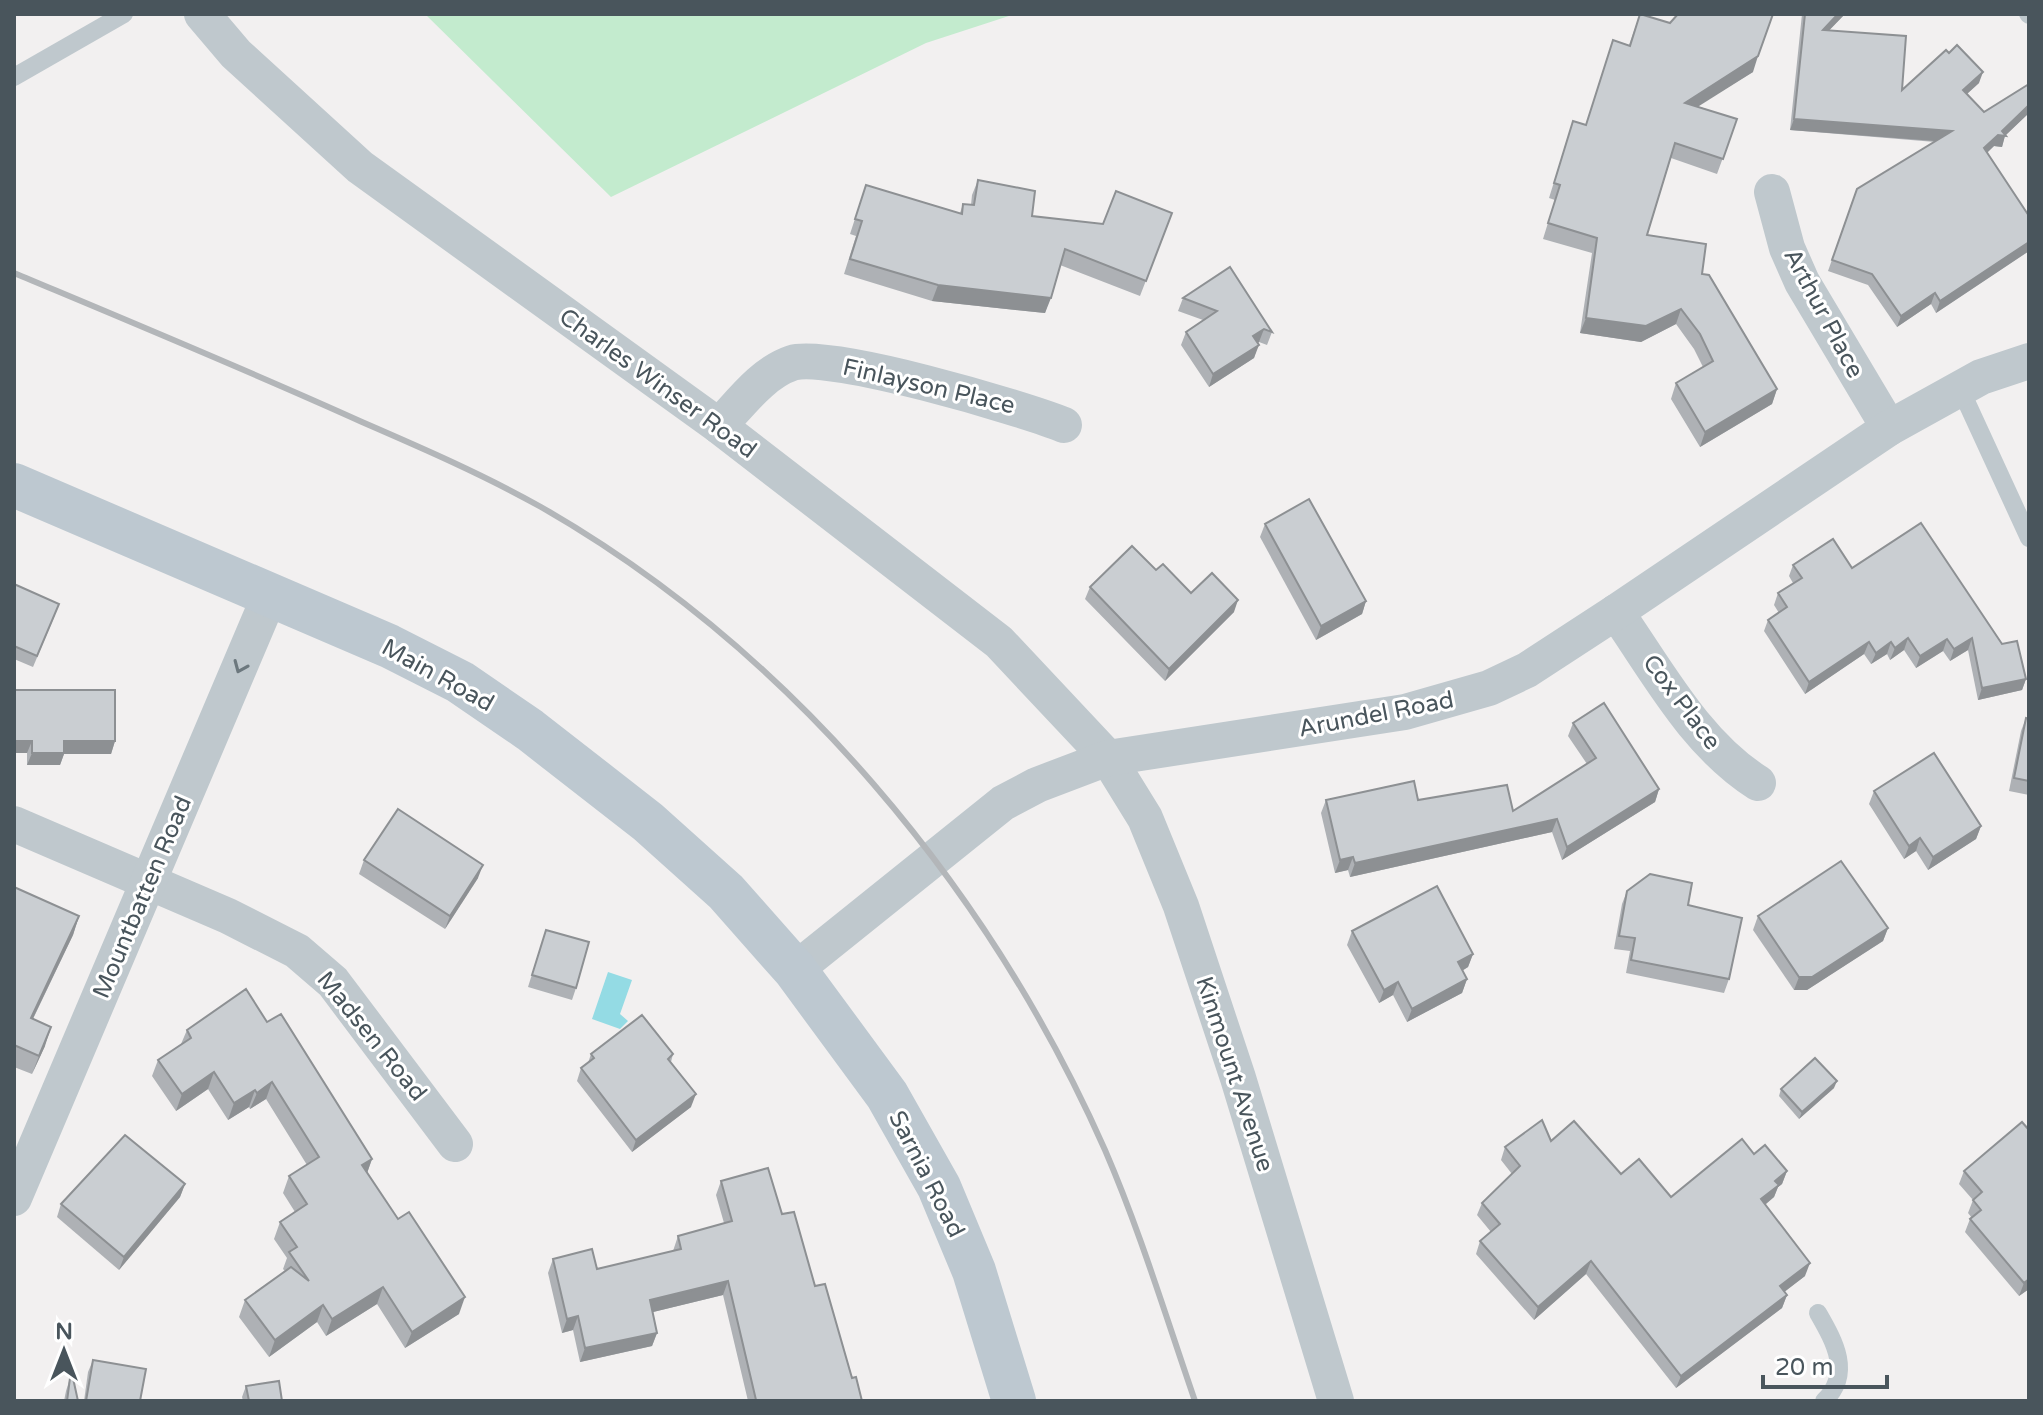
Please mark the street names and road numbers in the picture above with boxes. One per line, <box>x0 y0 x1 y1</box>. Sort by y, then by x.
street label: Arthur Place <box>1777 244 1870 383</box>
street label: Charles Winser Road <box>553 302 762 465</box>
street label: Finlayson Place <box>840 353 1018 420</box>
street label: Main Road <box>377 633 499 718</box>
street label: Cox Place <box>1636 649 1727 756</box>
street label: Arundel Road <box>1296 685 1456 744</box>
street label: Mountbatten Road <box>87 792 198 1003</box>
street label: Madsen Road <box>311 966 433 1107</box>
street label: Kinmount Avenue <box>1189 973 1280 1175</box>
street label: Sarnia Road <box>882 1106 971 1242</box>

